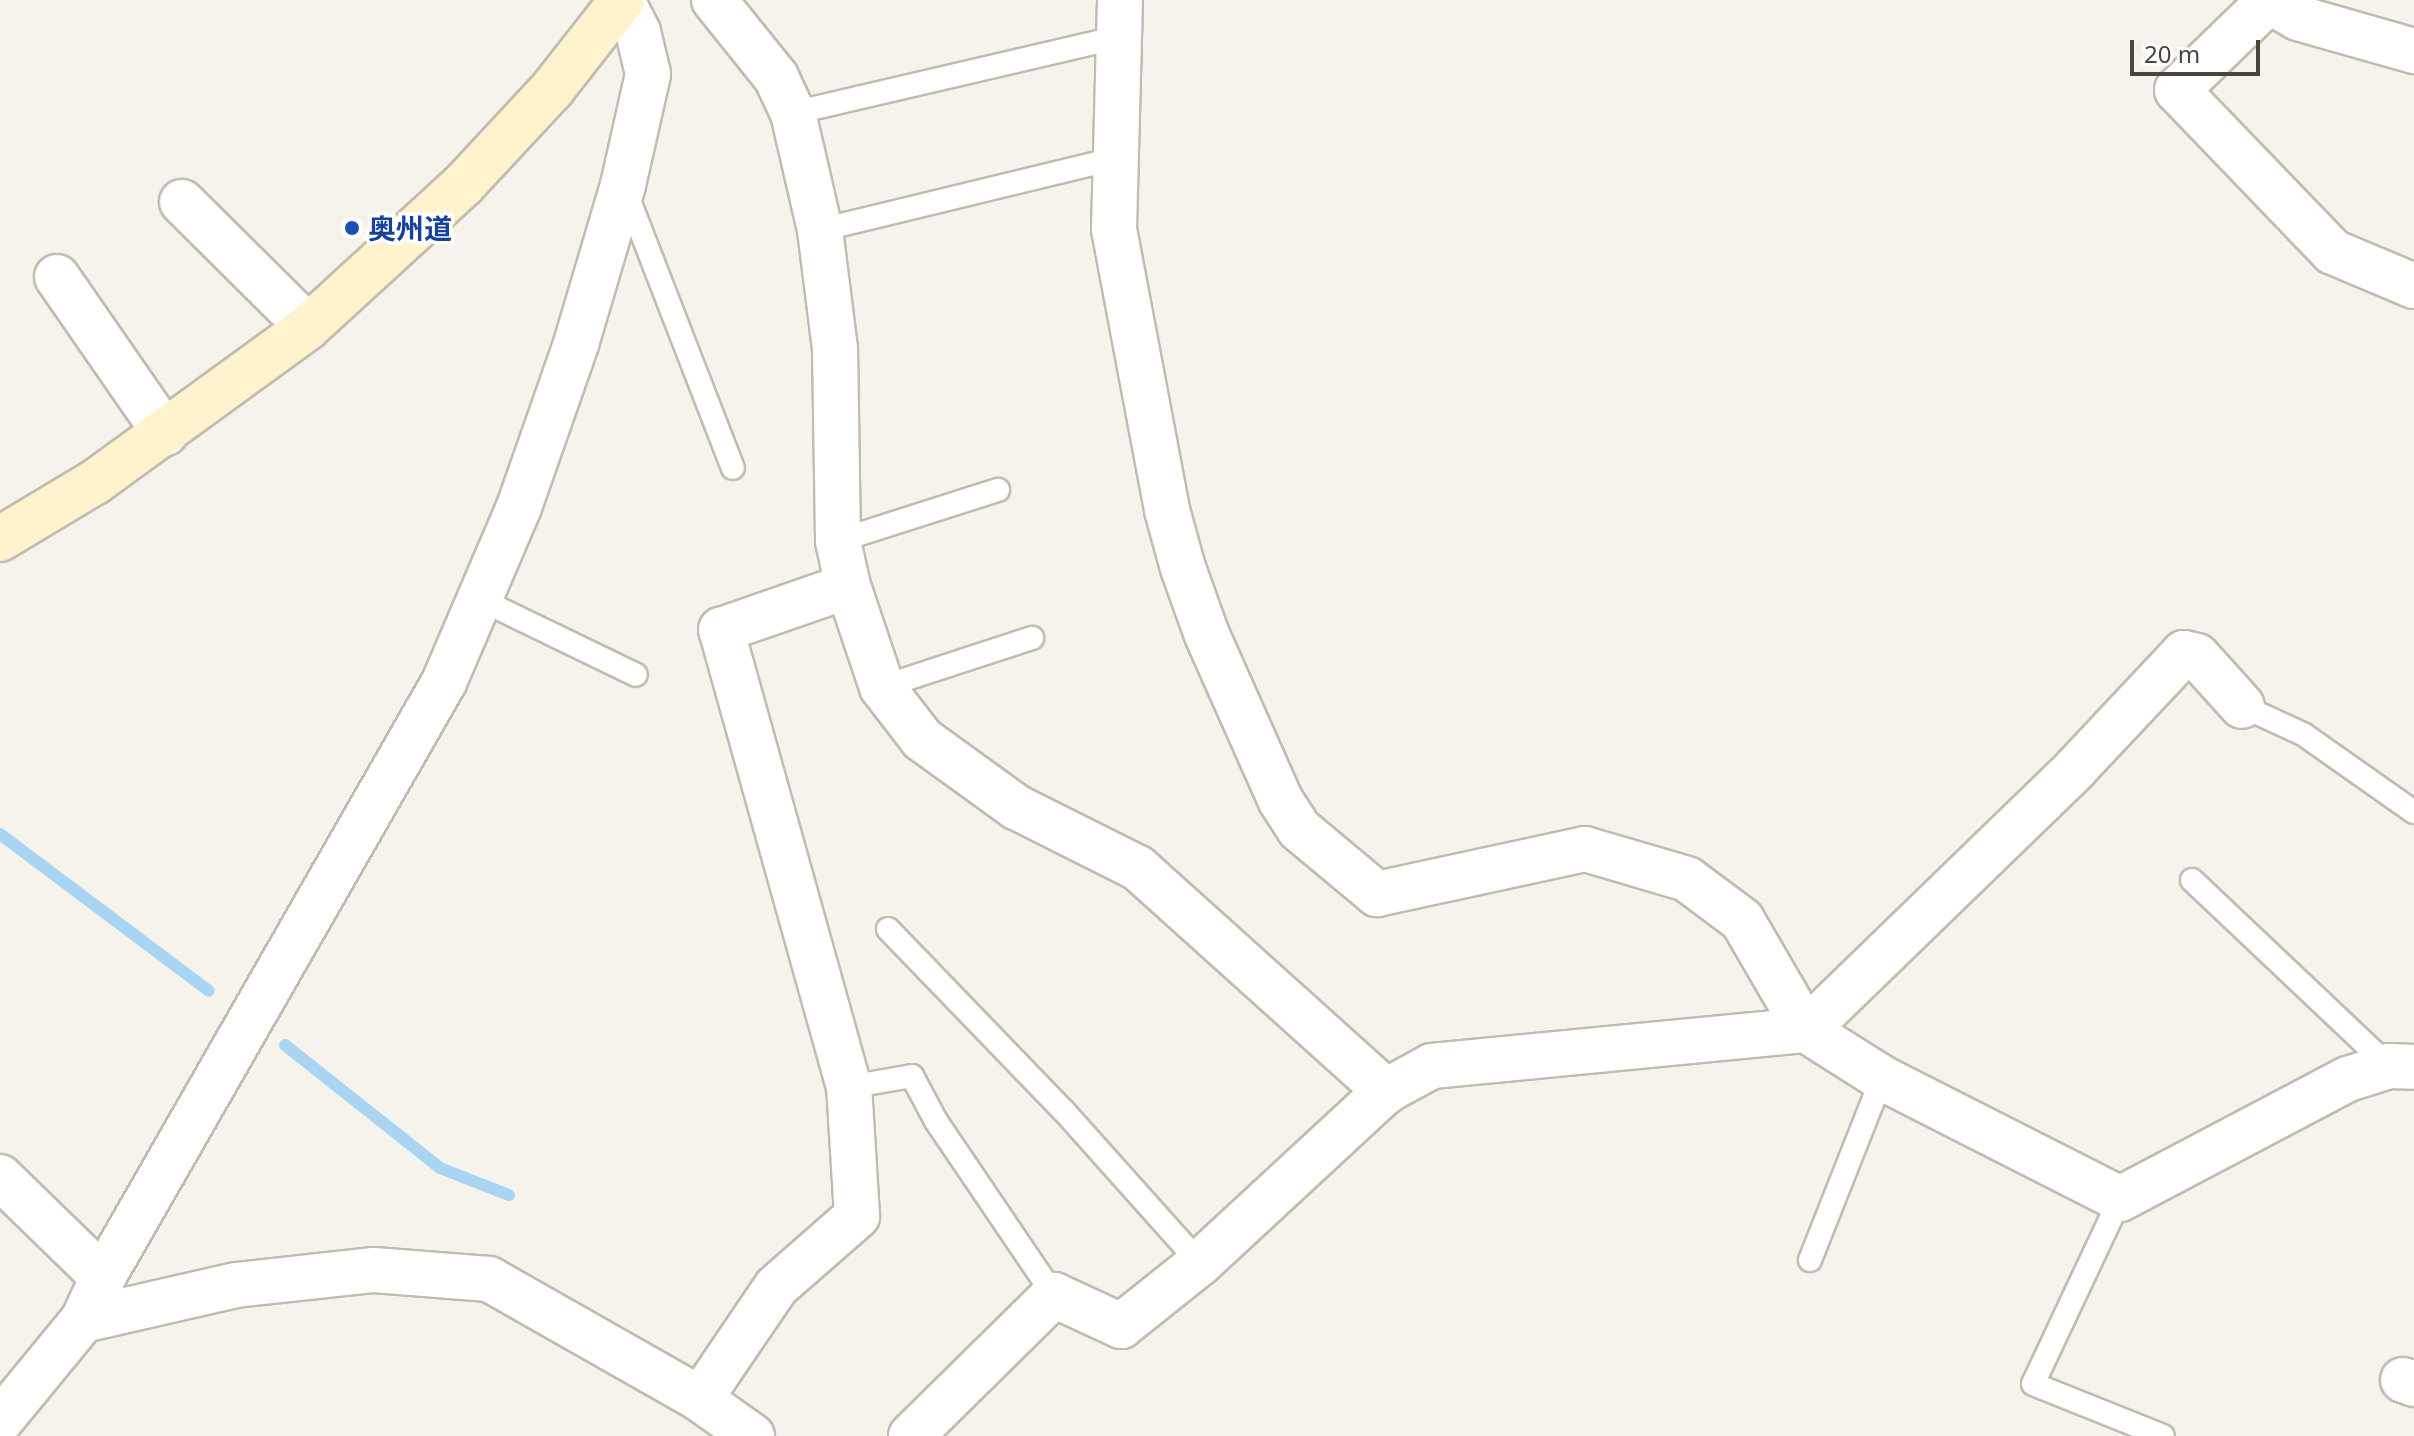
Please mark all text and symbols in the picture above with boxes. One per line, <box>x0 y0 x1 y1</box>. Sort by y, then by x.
scale bar <box>2134 24 2264 74</box>
text: 20 m <box>2144 37 2200 70</box>
place label: 奥州道 <box>368 211 452 245</box>
marker: 奥州道 <box>343 219 361 237</box>

